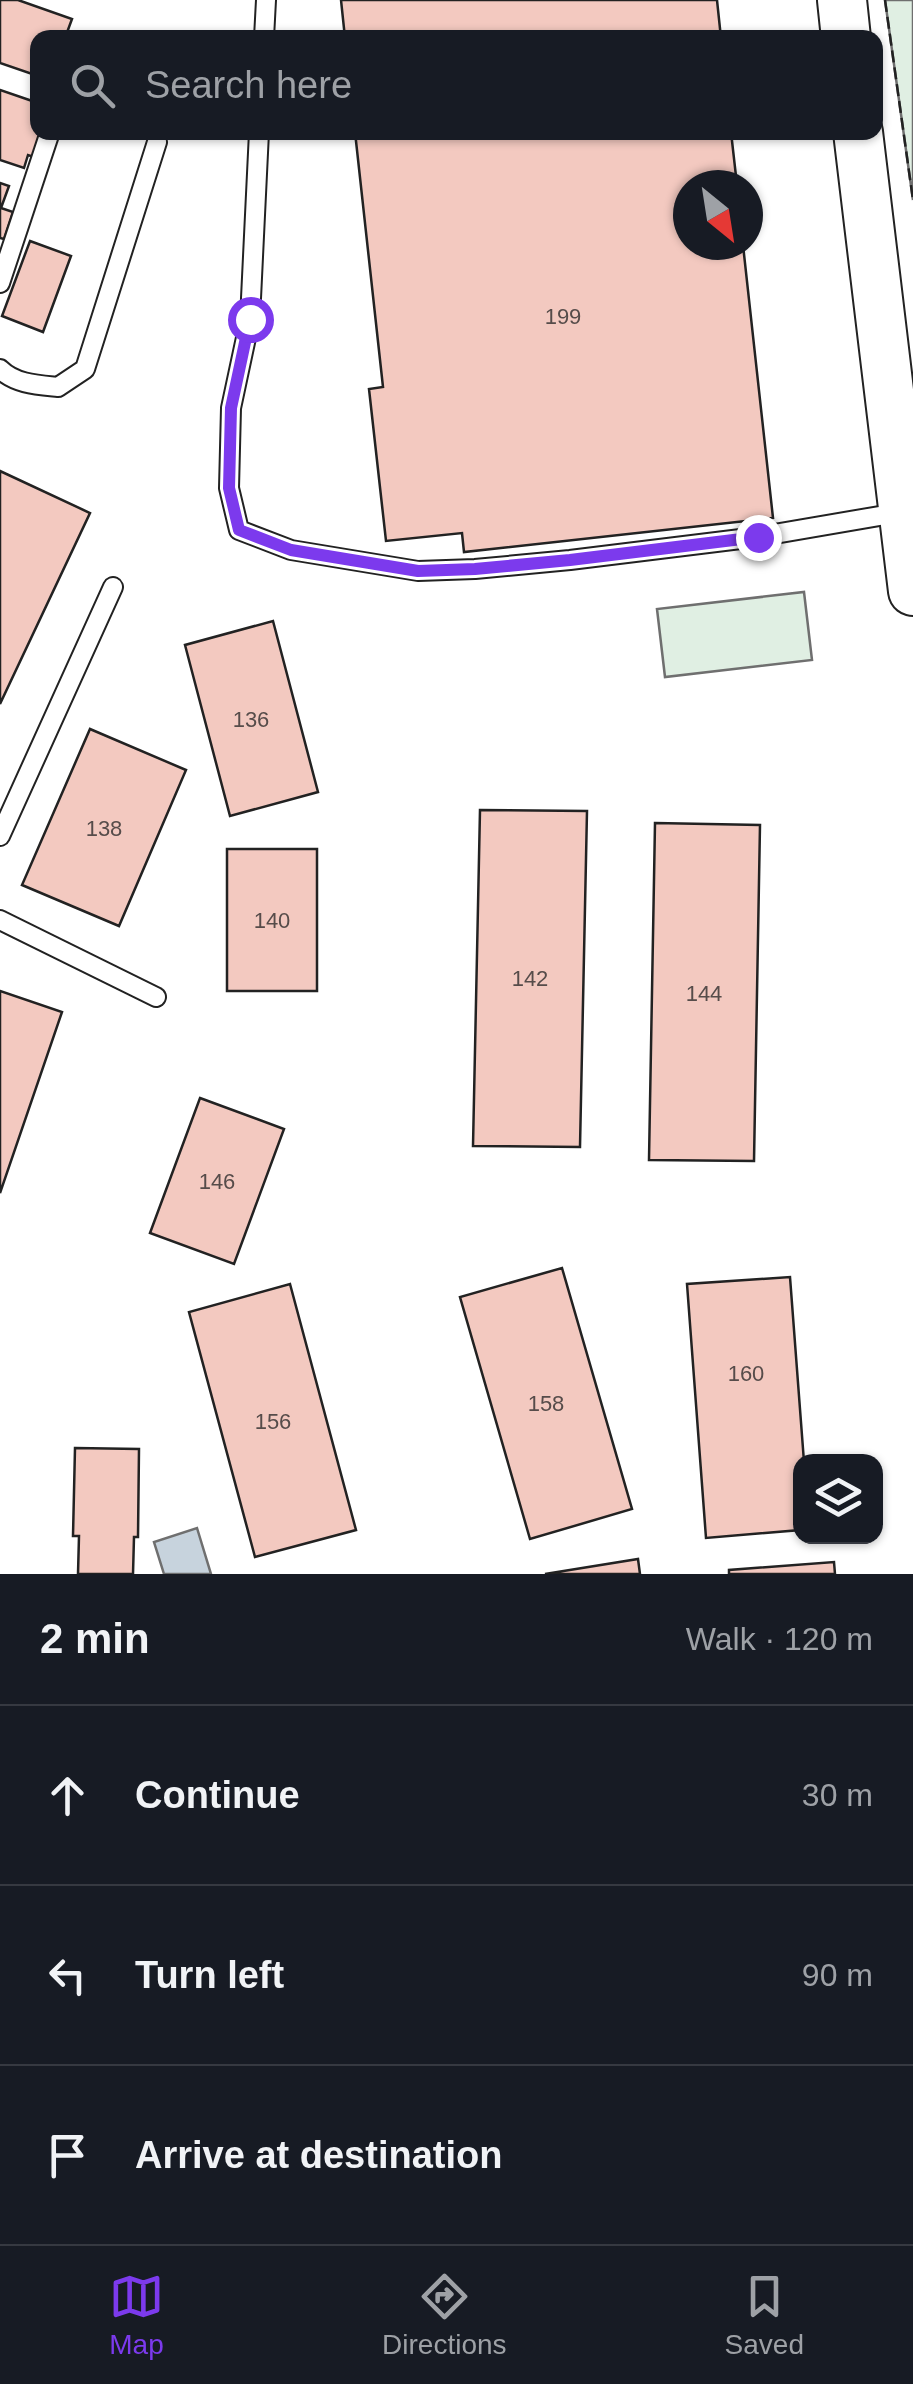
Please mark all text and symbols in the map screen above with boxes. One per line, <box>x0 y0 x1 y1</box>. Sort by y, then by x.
search box <box>30 30 883 140</box>
icon: search <box>65 58 120 113</box>
text: Search here <box>145 64 352 106</box>
north arrow <box>673 170 763 260</box>
route start <box>228 297 274 343</box>
house number: 199 <box>545 304 581 329</box>
route end <box>736 515 782 561</box>
house number: 136 <box>233 707 269 732</box>
house number: 138 <box>86 816 122 841</box>
house number: 140 <box>254 908 290 933</box>
house number: 142 <box>512 966 548 991</box>
house number: 144 <box>686 981 722 1006</box>
house number: 146 <box>199 1169 235 1194</box>
house number: 160 <box>728 1361 764 1386</box>
house number: 158 <box>528 1391 564 1416</box>
house number: 156 <box>255 1409 291 1434</box>
map controls <box>793 1454 883 1544</box>
button: layers <box>793 1454 883 1544</box>
text: 2 min <box>40 1615 150 1662</box>
text: Walk · 120 m <box>686 1621 873 1657</box>
icon: ahead <box>40 1768 95 1823</box>
text: Continue <box>135 1774 300 1816</box>
text: 30 m <box>802 1777 873 1813</box>
icon: left <box>40 1948 95 2003</box>
text: Turn left <box>135 1954 284 1996</box>
text: 90 m <box>802 1957 873 1993</box>
icon: arrive <box>40 2128 95 2183</box>
text: Arrive at destination <box>135 2134 502 2176</box>
tab: Map <box>109 2269 164 2361</box>
tab: Directions <box>382 2269 507 2361</box>
tab: Saved <box>725 2269 804 2361</box>

